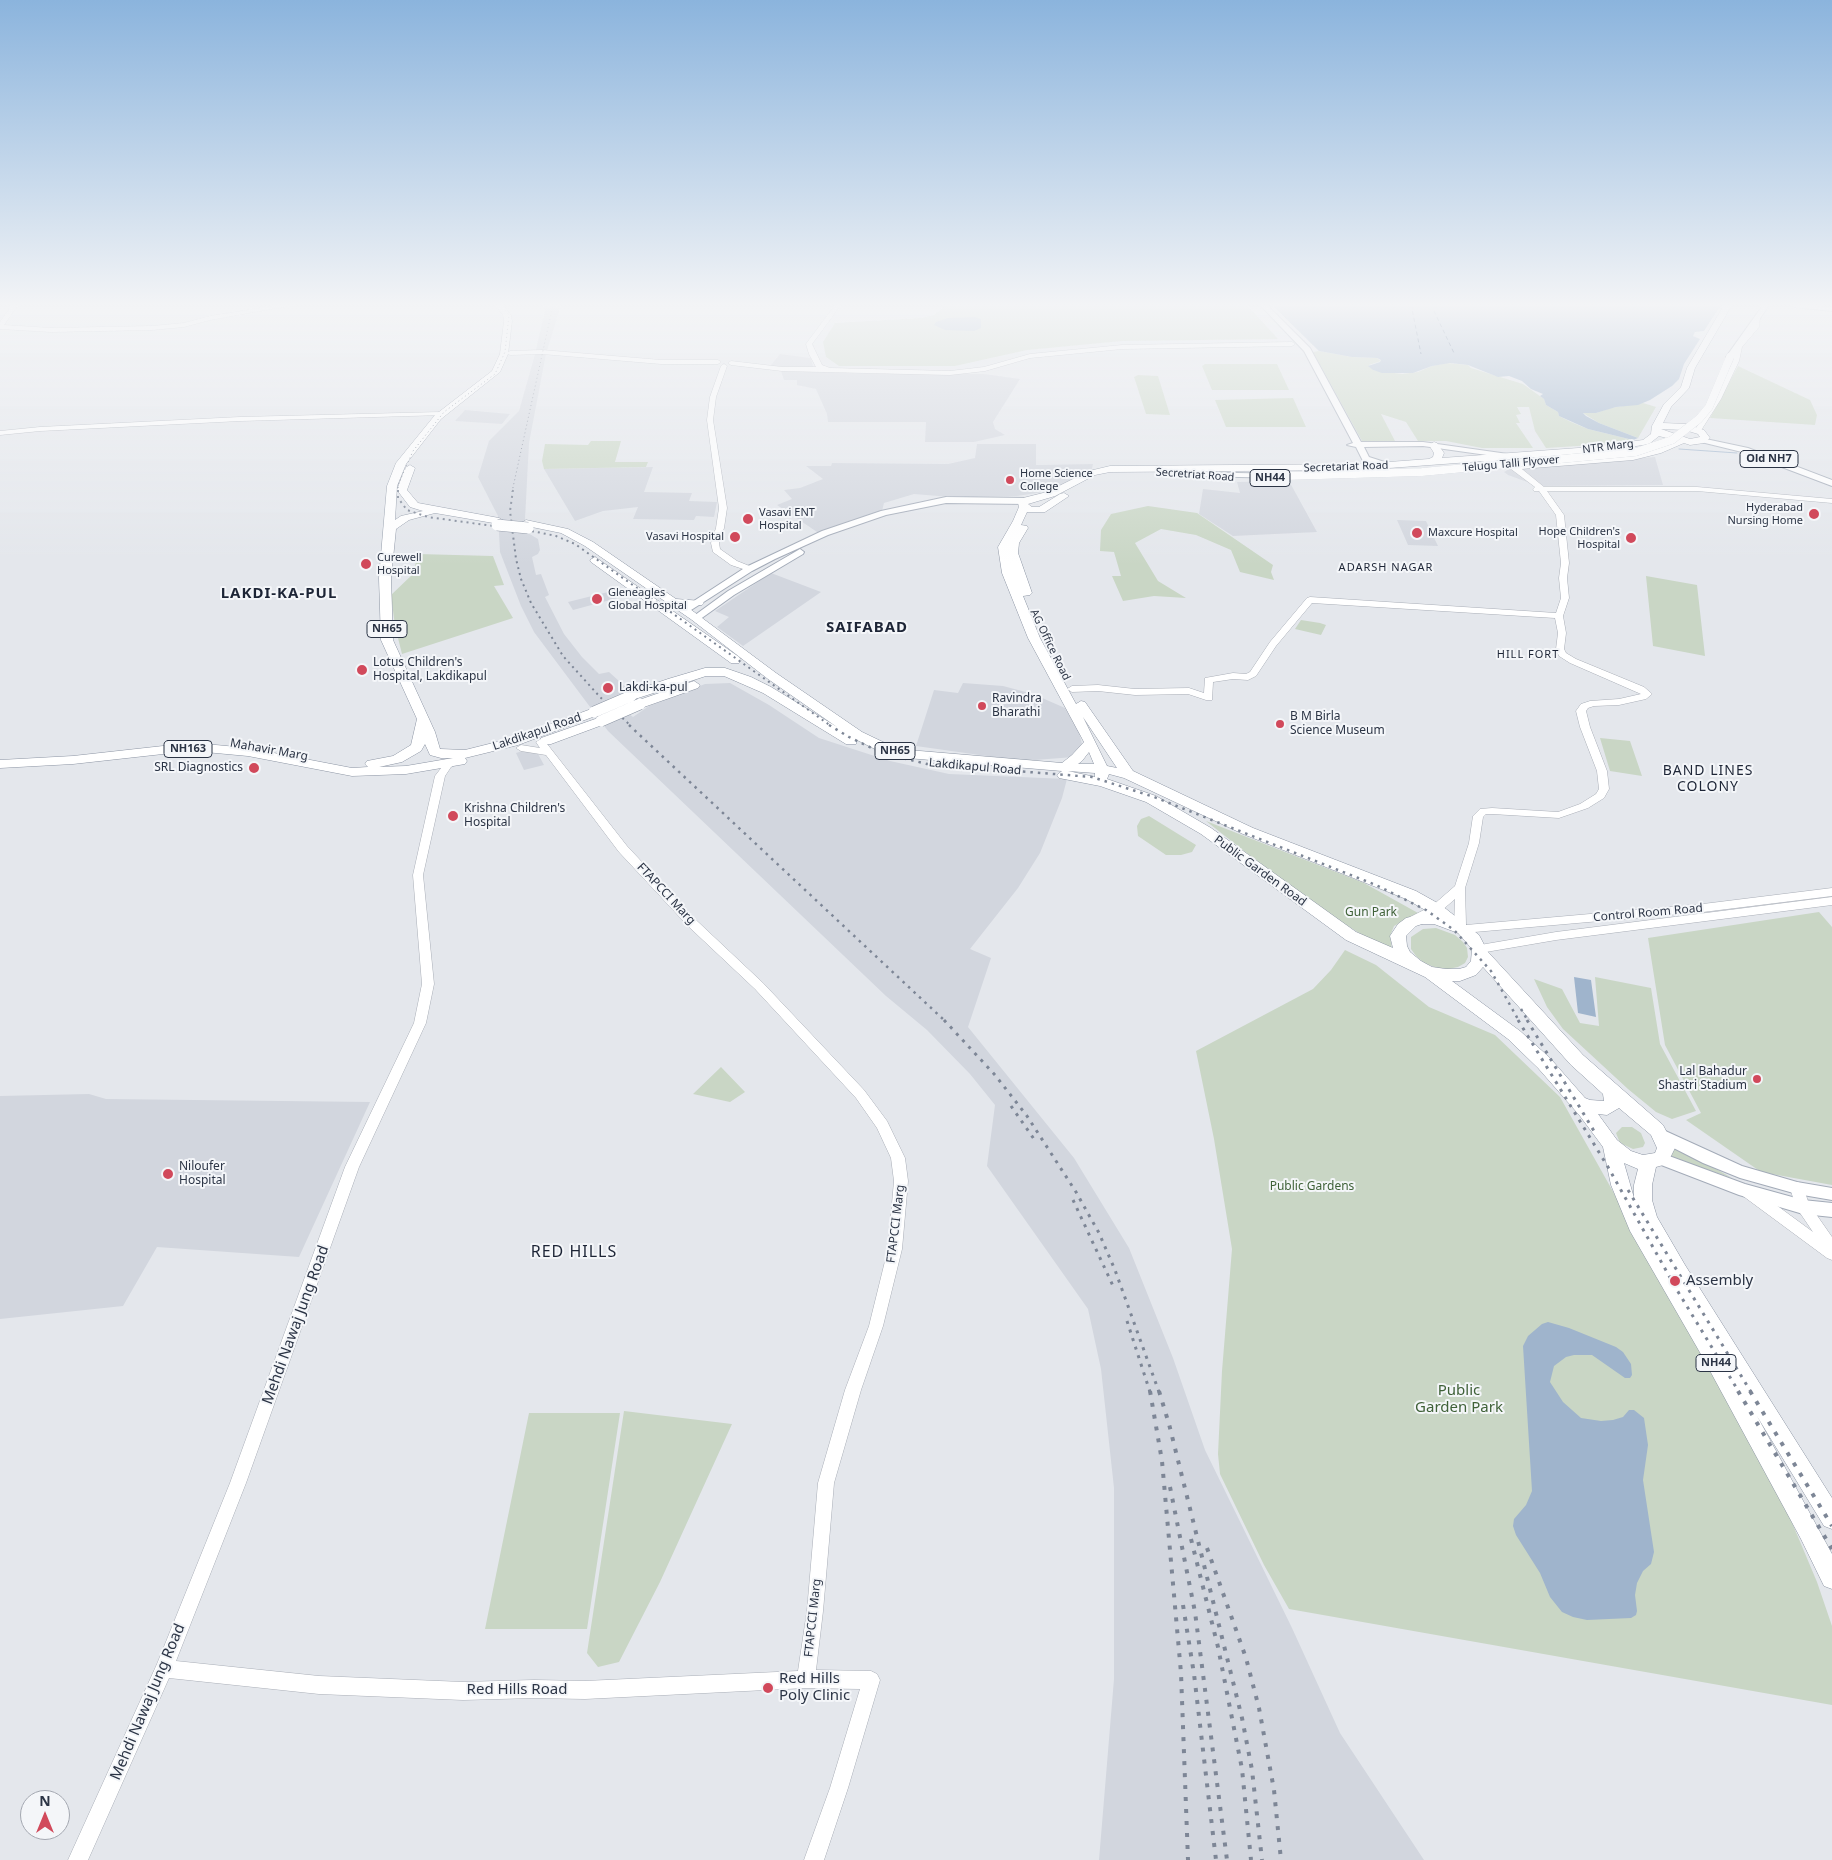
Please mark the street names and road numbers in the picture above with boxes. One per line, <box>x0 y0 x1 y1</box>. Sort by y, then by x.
street label: NTR Marg <box>1582 437 1634 457</box>
road number: Old NH7 <box>1740 450 1798 468</box>
street label: Telugu Talli Flyover <box>1462 453 1560 475</box>
street label: Secretariat Road <box>1303 459 1389 475</box>
street label: Secretriat Road <box>1155 466 1235 484</box>
road number: NH44 <box>1250 469 1290 486</box>
street label: AG Office Road <box>1027 607 1073 683</box>
road number: NH65 <box>367 620 407 638</box>
street label: Lakdikapul Road <box>491 710 583 754</box>
street label: Mahavir Marg <box>229 736 309 764</box>
road number: NH163 <box>164 741 212 758</box>
road number: NH65 <box>875 742 915 759</box>
street label: Lakdikapul Road <box>928 756 1022 778</box>
street label: Public Garden Road <box>1211 833 1309 909</box>
street label: FTAPCCI Marg <box>634 860 698 928</box>
street label: Control Room Road <box>1593 901 1703 925</box>
street label: FTAPCCI Marg <box>884 1184 908 1264</box>
street label: Mehdi Nawaj Jung Road <box>259 1243 333 1407</box>
road number: NH44 <box>1696 1355 1736 1372</box>
street label: FTAPCCI Marg <box>802 1578 824 1658</box>
street label: Mehdi Nawaj Jung Road <box>107 1621 189 1783</box>
street label: Red Hills Road <box>467 1681 567 1699</box>

